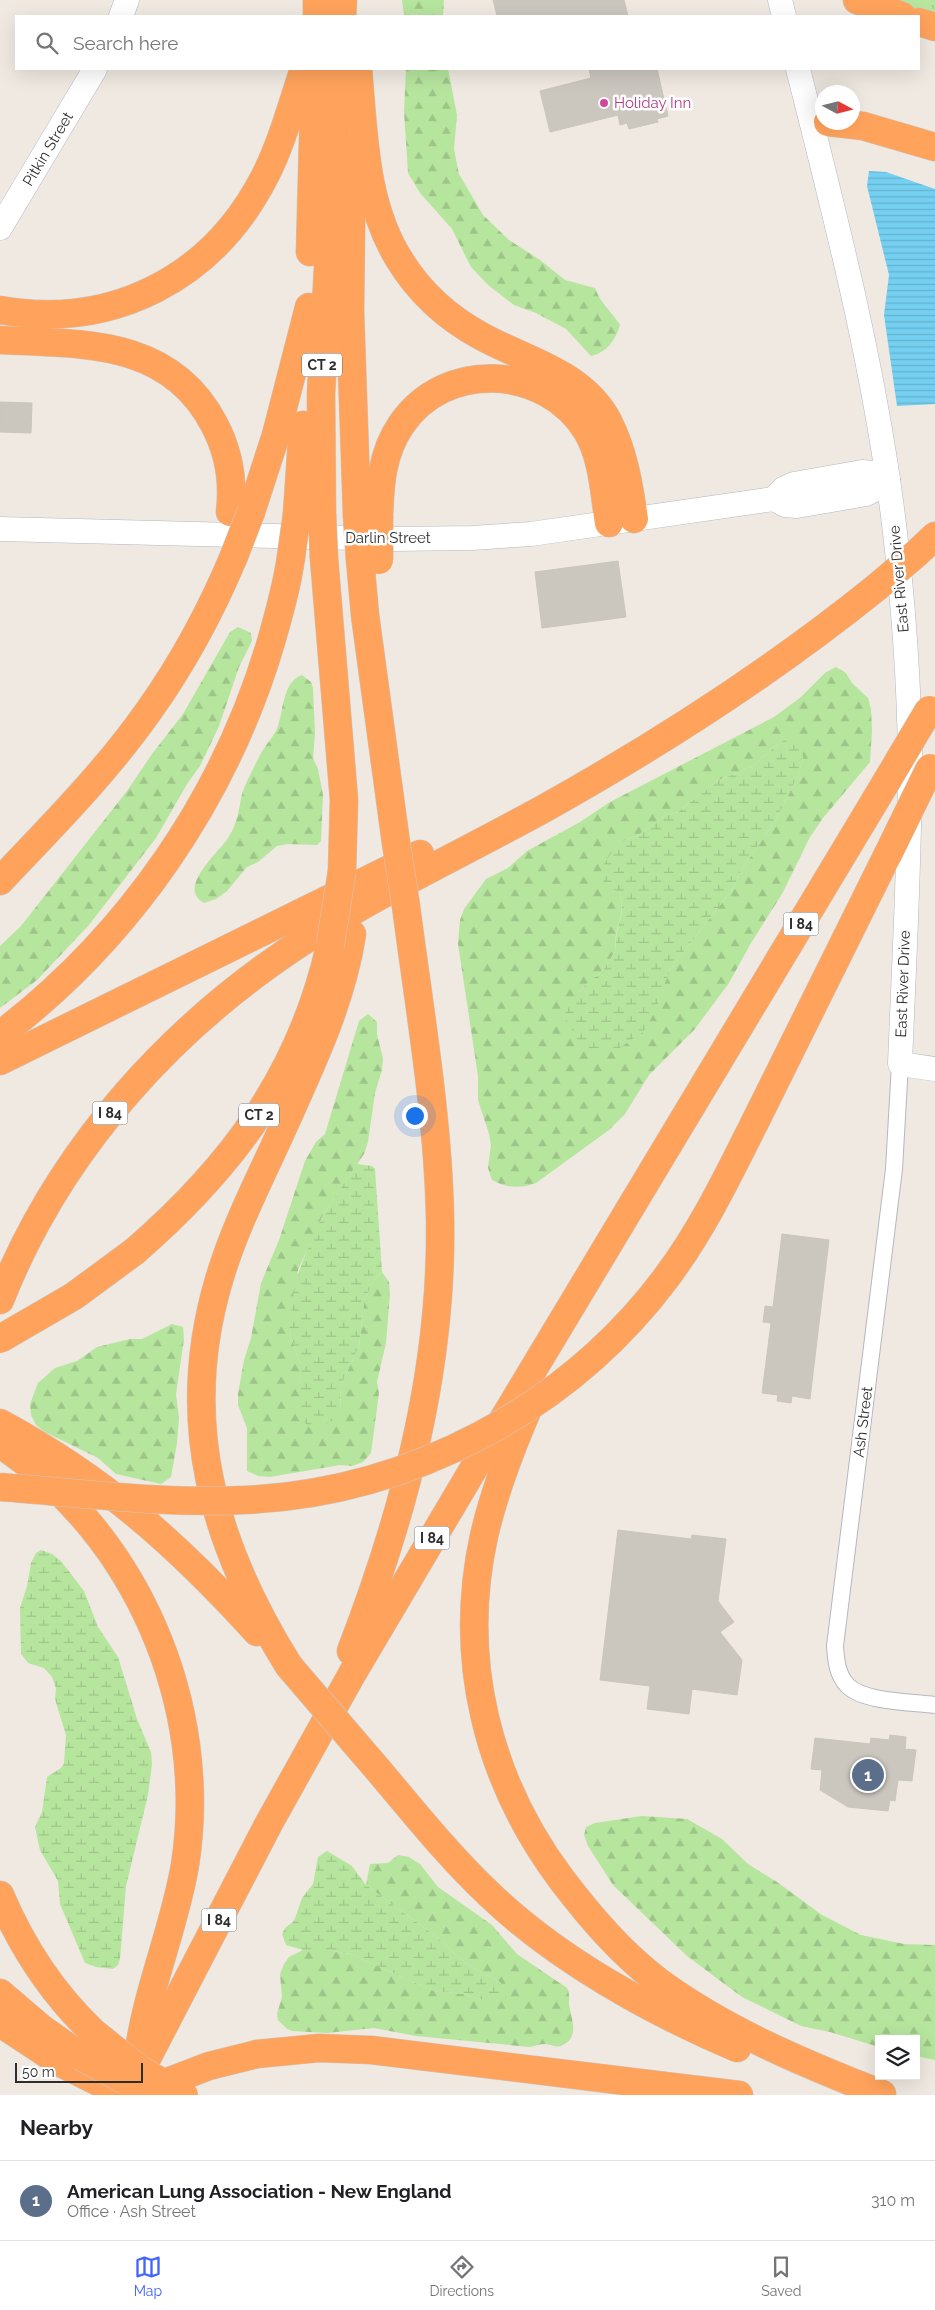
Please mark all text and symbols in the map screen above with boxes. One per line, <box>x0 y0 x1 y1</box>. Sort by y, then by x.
search box <box>15 15 920 70</box>
icon: search <box>33 29 61 57</box>
text: Search here <box>73 32 179 54</box>
north arrow <box>815 85 860 130</box>
place label: Holiday Inn <box>614 94 691 112</box>
marker: Holiday Inn <box>598 97 610 109</box>
street label: Pitkin Street <box>19 109 77 189</box>
road number: CT 2 <box>302 354 342 376</box>
street label: East River Drive <box>885 525 913 633</box>
street label: Darlin Street <box>345 529 431 547</box>
road number: I 84 <box>784 912 818 936</box>
street label: East River Drive <box>892 930 914 1038</box>
road number: I 84 <box>92 1102 128 1124</box>
your location <box>402 1103 428 1129</box>
road number: CT 2 <box>239 1104 279 1126</box>
street label: Ash Street <box>850 1385 876 1459</box>
road number: I 84 <box>414 1526 450 1550</box>
pin: 1 <box>852 1756 884 1794</box>
road number: I 84 <box>202 1908 236 1932</box>
map controls <box>875 2035 920 2080</box>
button: layers <box>875 2035 920 2080</box>
scale bar <box>15 2060 142 2083</box>
text: 50 m <box>22 2064 55 2080</box>
text: Nearby <box>20 2115 93 2140</box>
text: American Lung Association - New England <box>67 2180 451 2202</box>
text: 1 <box>32 2191 40 2210</box>
text: 310 m <box>871 2191 915 2210</box>
text: Office · Ash Street <box>67 2202 196 2221</box>
tab: Map <box>134 2253 162 2299</box>
tab: Directions <box>429 2253 494 2299</box>
tab: Saved <box>761 2253 801 2299</box>

